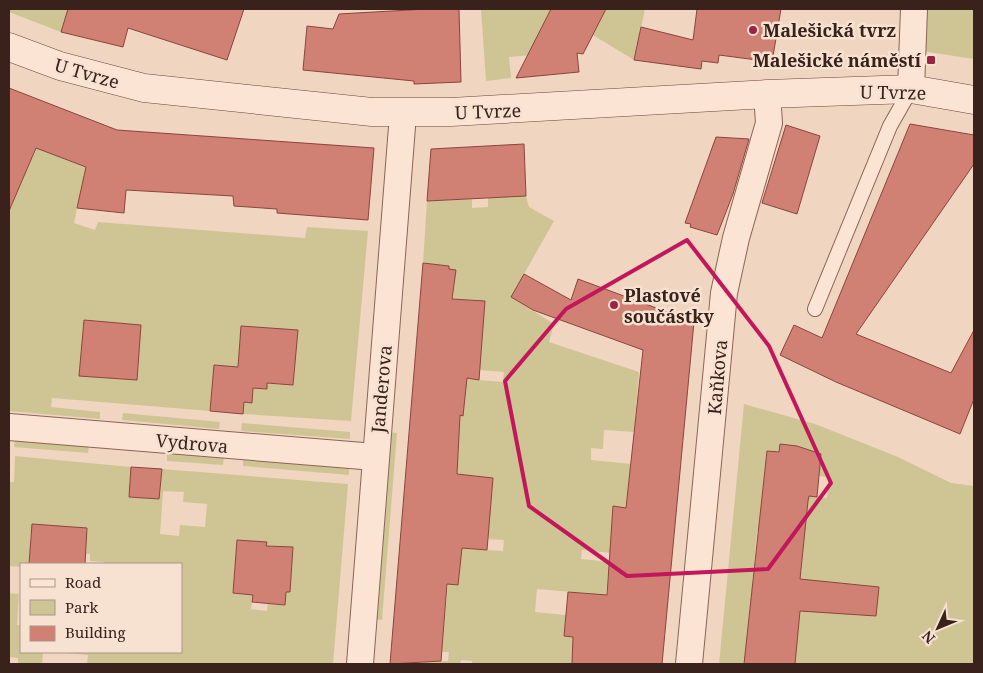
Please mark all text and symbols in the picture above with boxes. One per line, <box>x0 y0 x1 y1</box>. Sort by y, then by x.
place label: Malešická tvrz <box>763 18 896 42</box>
marker: Malešická tvrz <box>747 24 759 36</box>
place label: Malešické náměstí <box>753 48 922 72</box>
street label: U Tvrze <box>52 52 122 94</box>
marker: Malešické náměstí <box>925 54 937 66</box>
street label: U Tvrze <box>860 79 926 105</box>
street label: U Tvrze <box>454 98 522 124</box>
place label: Plastové součástky <box>624 283 714 328</box>
marker: Plastové součástky <box>608 299 620 311</box>
street label: Kaňkova <box>702 338 732 416</box>
street label: Janderova <box>365 344 397 435</box>
street label: Vydrova <box>155 428 229 458</box>
legend <box>20 563 182 653</box>
text: Road <box>65 572 101 592</box>
text: Park <box>65 597 99 617</box>
north arrow <box>913 603 963 653</box>
text: Building <box>65 622 126 642</box>
text: N <box>918 627 939 648</box>

